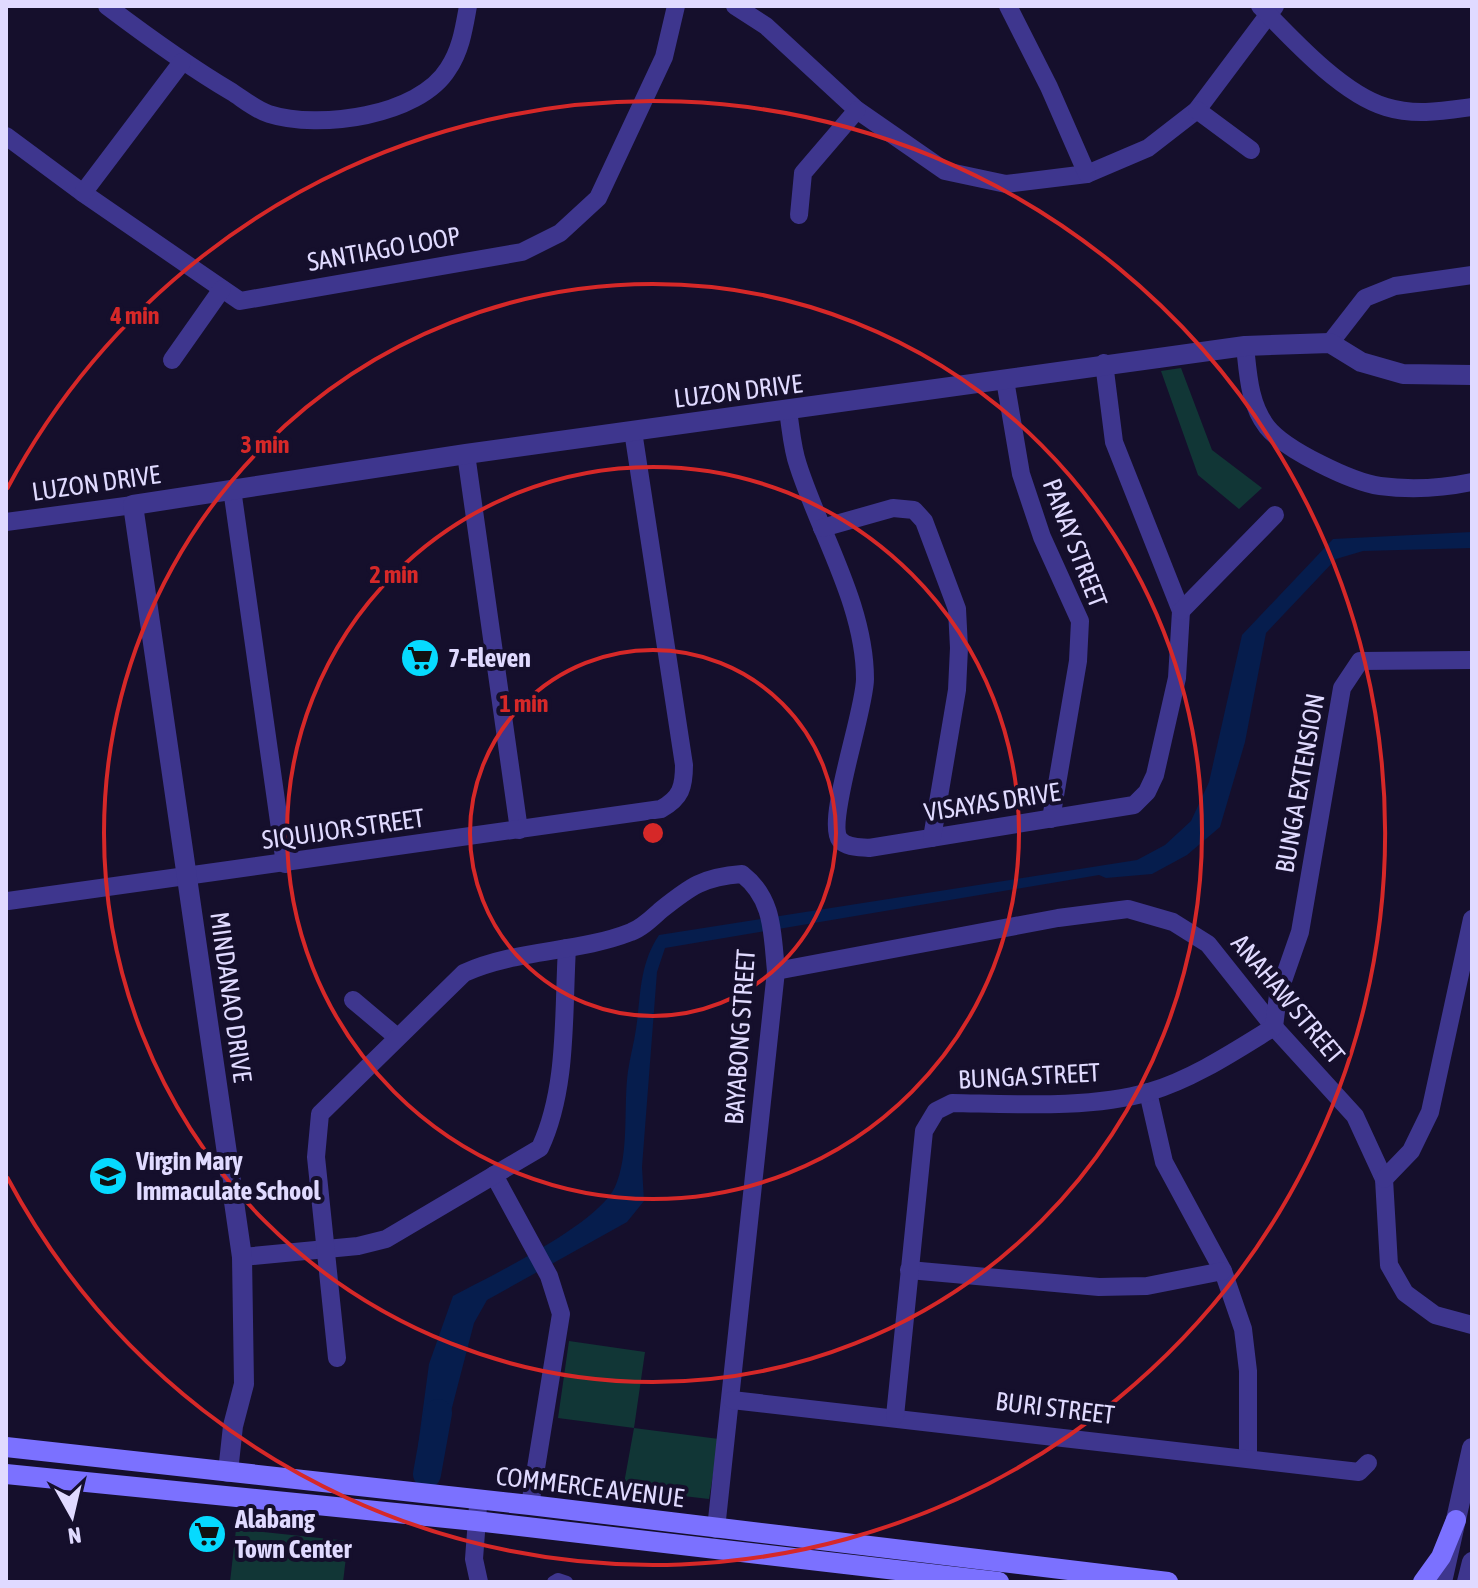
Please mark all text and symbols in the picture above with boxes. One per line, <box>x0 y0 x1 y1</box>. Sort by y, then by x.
street label: SANTIAGO LOOP <box>305 221 463 277</box>
text: 4 min <box>109 302 160 329</box>
street label: LUZON DRIVE <box>672 368 804 414</box>
text: 3 min <box>240 431 290 458</box>
street label: LUZON DRIVE <box>30 459 162 507</box>
street label: PANAY STREET <box>1037 474 1113 612</box>
text: 2 min <box>369 561 419 588</box>
supermarket icon: 7-Eleven <box>399 637 441 679</box>
place label: 7-Eleven <box>448 643 531 673</box>
text: 1 min <box>499 690 549 717</box>
street label: BUNGA EXTENSION <box>1269 691 1331 875</box>
street label: VISAYAS DRIVE <box>922 776 1062 828</box>
street label: SIQUIJOR STREET <box>260 803 427 855</box>
centre of rings <box>639 819 667 847</box>
street label: MINDANAO DRIVE <box>204 910 258 1084</box>
street label: ANAHAW STREET <box>1225 928 1351 1070</box>
street label: BAYABONG STREET <box>719 948 761 1126</box>
street label: BUNGA STREET <box>957 1057 1101 1095</box>
place label: Virgin Mary Immaculate School <box>135 1146 322 1206</box>
school or university icon: Virgin Mary Immaculate School <box>87 1155 129 1197</box>
street label: BURI STREET <box>994 1386 1117 1430</box>
street label: COMMERCE AVENUE <box>494 1461 686 1513</box>
north arrow <box>32 1476 112 1556</box>
place label: Alabang Town Center <box>234 1504 353 1564</box>
supermarket icon: Alabang Town Center <box>186 1513 228 1555</box>
text: N <box>67 1522 83 1550</box>

